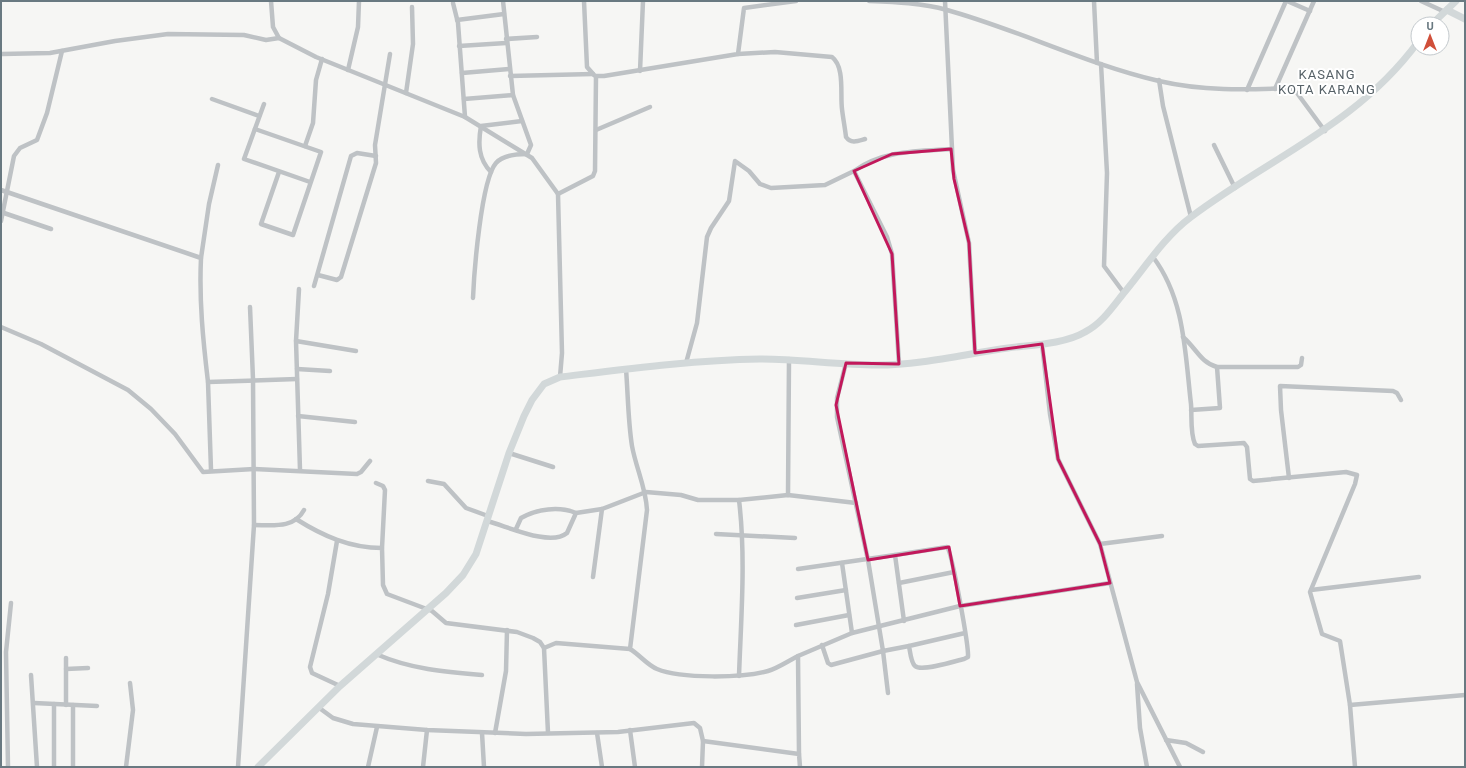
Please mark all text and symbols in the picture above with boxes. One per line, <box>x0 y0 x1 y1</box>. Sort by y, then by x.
north arrow <box>1410 16 1450 56</box>
text: U <box>1426 20 1434 33</box>
district label: KASANG KOTA KARANG <box>1278 67 1376 97</box>

